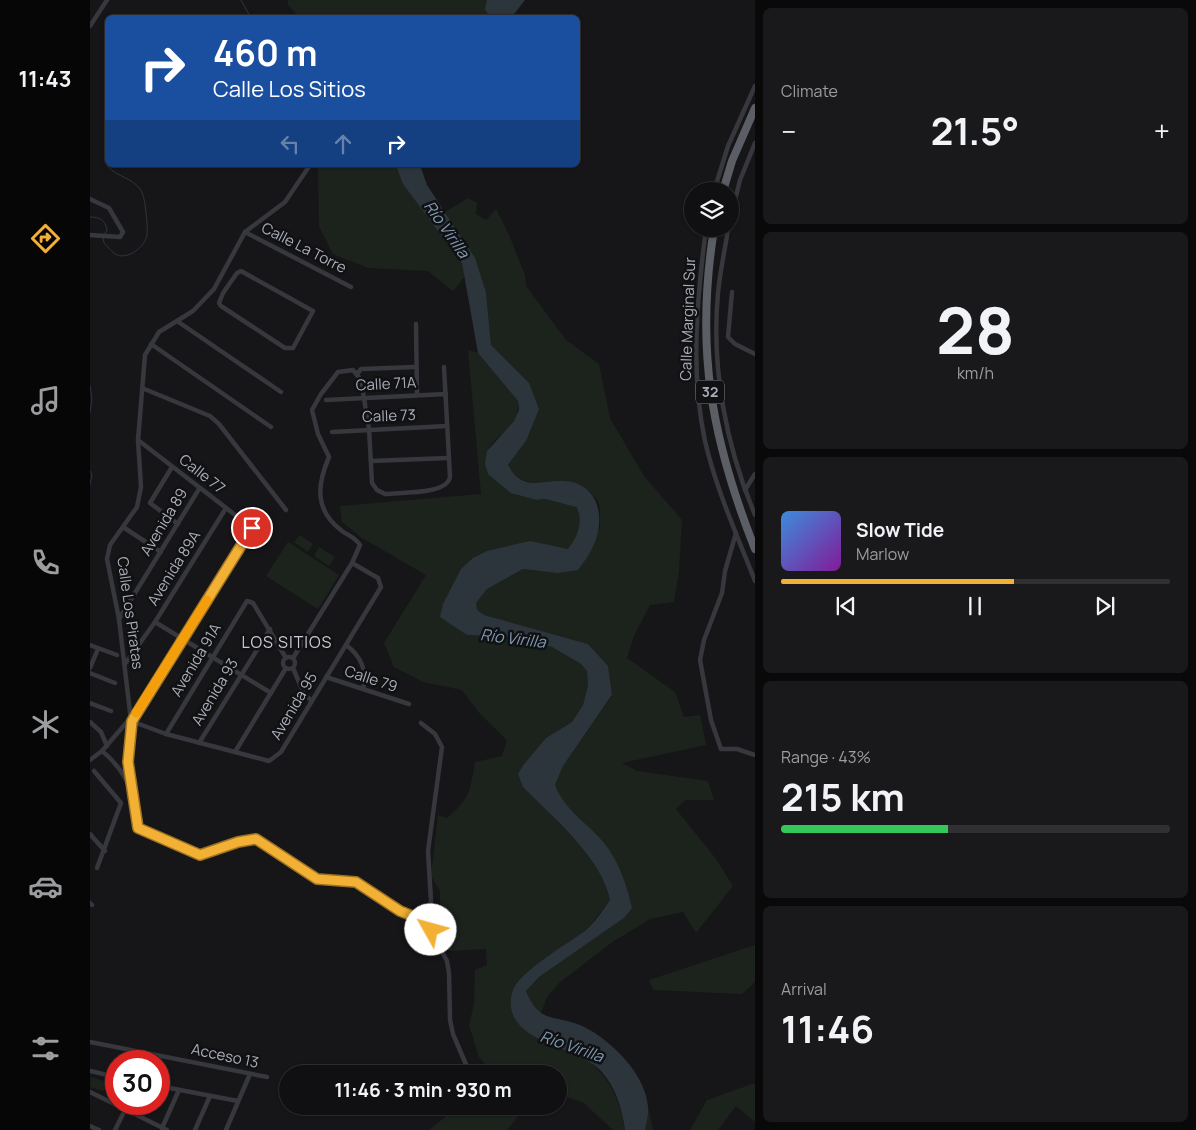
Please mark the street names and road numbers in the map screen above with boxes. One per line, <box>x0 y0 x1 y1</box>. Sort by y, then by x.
street label: Calle La Torre <box>258 217 351 278</box>
street label: Calle Marginal Sur <box>675 256 700 381</box>
street label: Calle 71A <box>355 371 417 396</box>
road number: 32 <box>696 381 724 404</box>
street label: Calle 73 <box>362 404 416 427</box>
street label: Calle 77 <box>175 449 230 498</box>
street label: Avenida 89 <box>135 484 192 559</box>
street label: Avenida 89A <box>142 526 205 609</box>
street label: Calle Los Piratas <box>112 555 149 671</box>
street label: Avenida 91A <box>165 619 226 700</box>
street label: Avenida 93 <box>186 654 243 729</box>
street label: Calle 79 <box>342 660 400 697</box>
street label: Avenida 95 <box>265 668 322 743</box>
street label: Acceso 13 <box>190 1038 261 1073</box>

